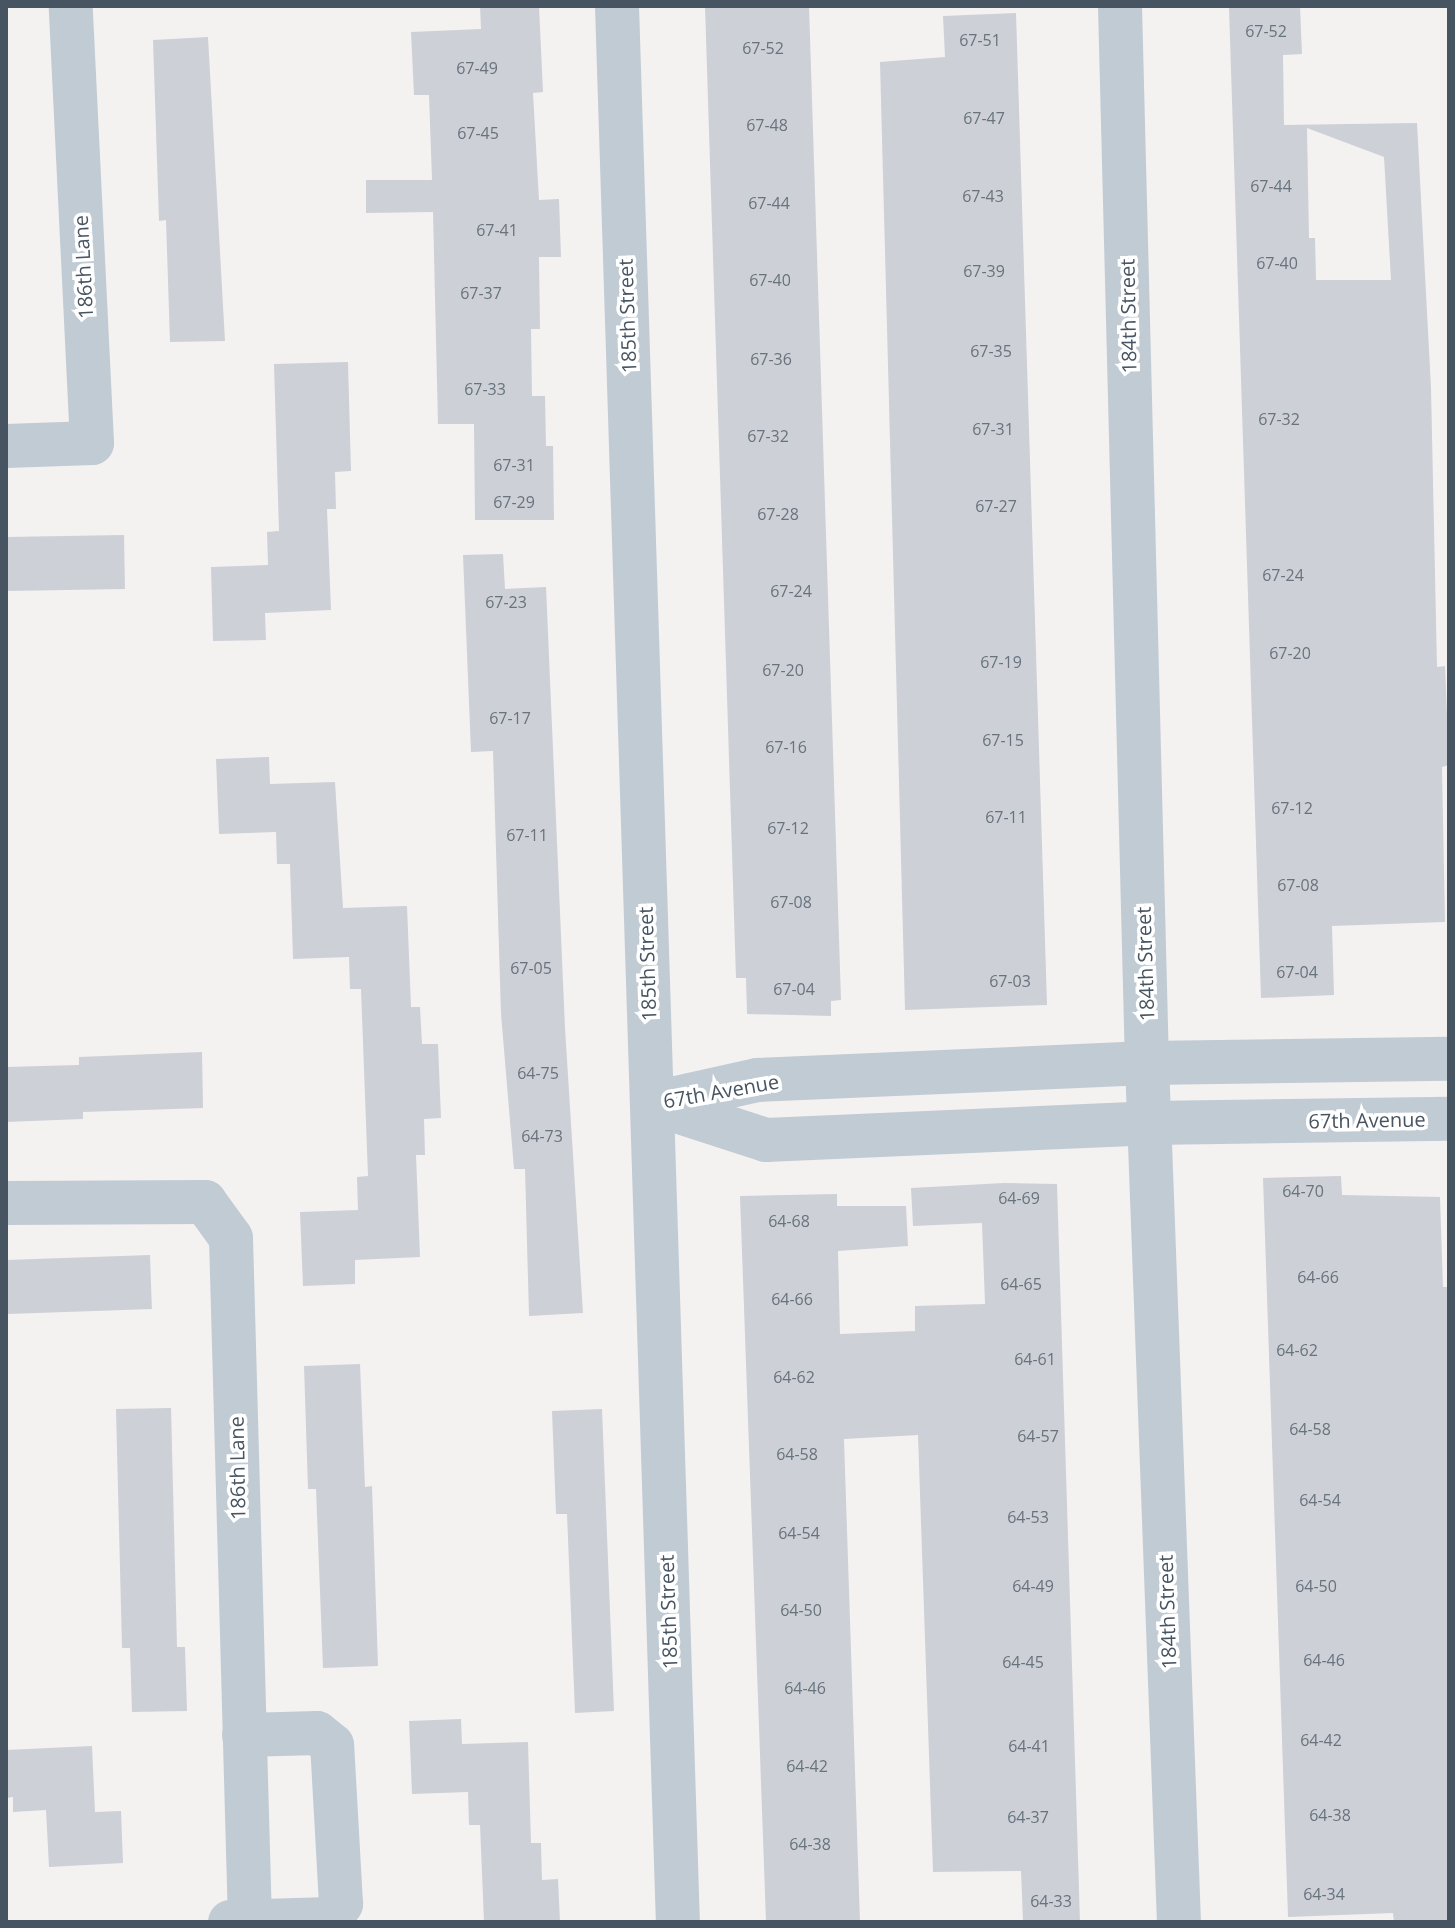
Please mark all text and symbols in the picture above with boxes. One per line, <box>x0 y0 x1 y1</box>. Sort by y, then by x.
house number: 67-52 <box>1245 21 1287 41</box>
house number: 67-51 <box>959 30 1001 50</box>
house number: 67-52 <box>742 38 784 58</box>
house number: 67-49 <box>456 58 498 78</box>
house number: 67-47 <box>963 108 1005 128</box>
house number: 67-48 <box>746 115 788 135</box>
house number: 67-45 <box>457 123 499 143</box>
house number: 67-44 <box>1250 176 1292 196</box>
house number: 67-43 <box>962 186 1004 206</box>
house number: 67-44 <box>748 193 790 213</box>
street label: 186th Lane <box>68 214 98 320</box>
house number: 67-41 <box>476 220 518 240</box>
house number: 67-40 <box>1256 253 1298 273</box>
street label: 185th Street <box>613 258 641 374</box>
street label: 184th Street <box>1115 258 1141 374</box>
house number: 67-39 <box>963 261 1005 281</box>
house number: 67-40 <box>749 270 791 290</box>
house number: 67-37 <box>460 283 502 303</box>
house number: 67-35 <box>970 341 1012 361</box>
house number: 67-36 <box>750 349 792 369</box>
house number: 67-33 <box>464 379 506 399</box>
house number: 67-32 <box>1258 409 1300 429</box>
house number: 67-31 <box>972 419 1014 439</box>
house number: 67-32 <box>747 426 789 446</box>
house number: 67-31 <box>493 455 535 475</box>
house number: 67-29 <box>493 492 535 512</box>
house number: 67-27 <box>975 496 1017 516</box>
house number: 67-28 <box>757 504 799 524</box>
house number: 67-24 <box>1262 565 1304 585</box>
house number: 67-24 <box>770 581 812 601</box>
house number: 67-23 <box>485 592 527 612</box>
house number: 67-20 <box>1269 643 1311 663</box>
house number: 67-19 <box>980 652 1022 672</box>
house number: 67-20 <box>762 660 804 680</box>
house number: 67-17 <box>489 708 531 728</box>
house number: 67-15 <box>982 730 1024 750</box>
house number: 67-16 <box>765 737 807 757</box>
house number: 67-12 <box>1271 798 1313 818</box>
house number: 67-11 <box>985 807 1027 827</box>
house number: 67-12 <box>767 818 809 838</box>
house number: 67-11 <box>506 825 548 845</box>
house number: 67-08 <box>1277 875 1319 895</box>
house number: 67-08 <box>770 892 812 912</box>
street label: 185th Street <box>633 906 661 1022</box>
street label: 184th Street <box>1131 906 1159 1022</box>
house number: 67-05 <box>510 958 552 978</box>
house number: 67-04 <box>1276 962 1318 982</box>
house number: 67-03 <box>989 971 1031 991</box>
house number: 67-04 <box>773 979 815 999</box>
house number: 64-75 <box>517 1063 559 1083</box>
street label: 67th Avenue <box>661 1069 781 1113</box>
street label: 67th Avenue <box>1308 1107 1426 1133</box>
house number: 64-73 <box>521 1126 563 1146</box>
house number: 64-70 <box>1282 1181 1324 1201</box>
house number: 64-69 <box>998 1188 1040 1208</box>
house number: 64-68 <box>768 1211 810 1231</box>
house number: 64-66 <box>1297 1267 1339 1287</box>
house number: 64-65 <box>1000 1274 1042 1294</box>
house number: 64-66 <box>771 1289 813 1309</box>
house number: 64-62 <box>1276 1340 1318 1360</box>
house number: 64-61 <box>1014 1349 1056 1369</box>
house number: 64-62 <box>773 1367 815 1387</box>
street label: 186th Lane <box>224 1416 250 1520</box>
house number: 64-58 <box>1289 1419 1331 1439</box>
house number: 64-57 <box>1017 1426 1059 1446</box>
house number: 64-58 <box>776 1444 818 1464</box>
house number: 64-54 <box>1299 1490 1341 1510</box>
house number: 64-53 <box>1007 1507 1049 1527</box>
house number: 64-54 <box>778 1523 820 1543</box>
street label: 185th Street <box>654 1554 682 1670</box>
street label: 184th Street <box>1153 1554 1181 1670</box>
house number: 64-49 <box>1012 1576 1054 1596</box>
house number: 64-50 <box>1295 1576 1337 1596</box>
house number: 64-50 <box>780 1600 822 1620</box>
house number: 64-46 <box>1303 1650 1345 1670</box>
house number: 64-45 <box>1002 1652 1044 1672</box>
house number: 64-46 <box>784 1678 826 1698</box>
house number: 64-42 <box>1300 1730 1342 1750</box>
house number: 64-41 <box>1008 1736 1050 1756</box>
house number: 64-42 <box>786 1756 828 1776</box>
house number: 64-38 <box>1309 1805 1351 1825</box>
house number: 64-37 <box>1007 1807 1049 1827</box>
house number: 64-38 <box>789 1834 831 1854</box>
house number: 64-34 <box>1303 1884 1345 1904</box>
house number: 64-33 <box>1030 1891 1072 1911</box>

